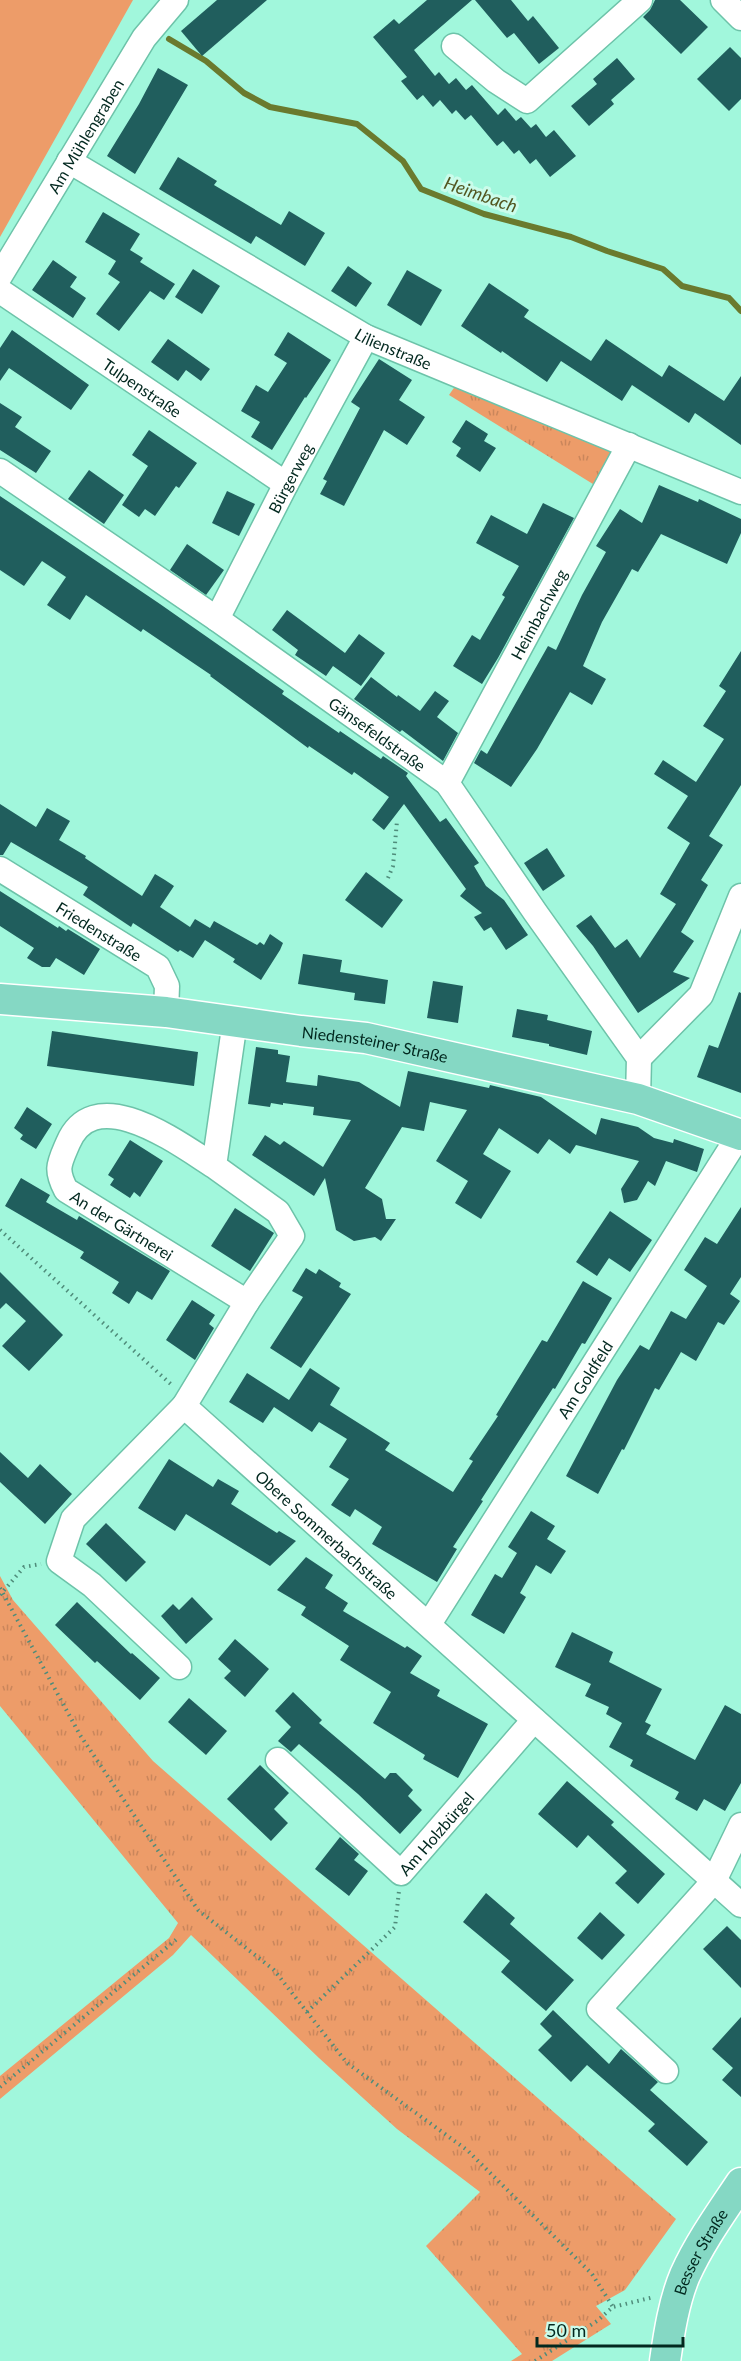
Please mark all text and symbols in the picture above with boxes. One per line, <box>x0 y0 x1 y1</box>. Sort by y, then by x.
street label: Am Mühlengraben <box>43 75 127 196</box>
water label: Heimbach <box>442 171 520 217</box>
street label: Lilienstraße <box>352 323 435 373</box>
street label: Tulpenstraße <box>100 354 186 421</box>
street label: Bürgerweg <box>263 439 316 516</box>
street label: Heimbachweg <box>506 565 570 663</box>
street label: Gänsefeldstraße <box>326 693 430 775</box>
street label: Friedenstraße <box>53 897 146 964</box>
street label: Niedensteiner Straße <box>301 1022 450 1066</box>
street label: An der Gärtnerei <box>67 1186 177 1264</box>
street label: Am Goldfeld <box>553 1337 616 1421</box>
street label: Obere Sommerbachstraße <box>252 1466 402 1603</box>
street label: Am Holzbürgel <box>394 1787 477 1879</box>
street label: Besser Straße <box>669 2205 731 2297</box>
scale bar <box>537 2310 682 2348</box>
text: 50 m <box>546 2319 586 2341</box>

